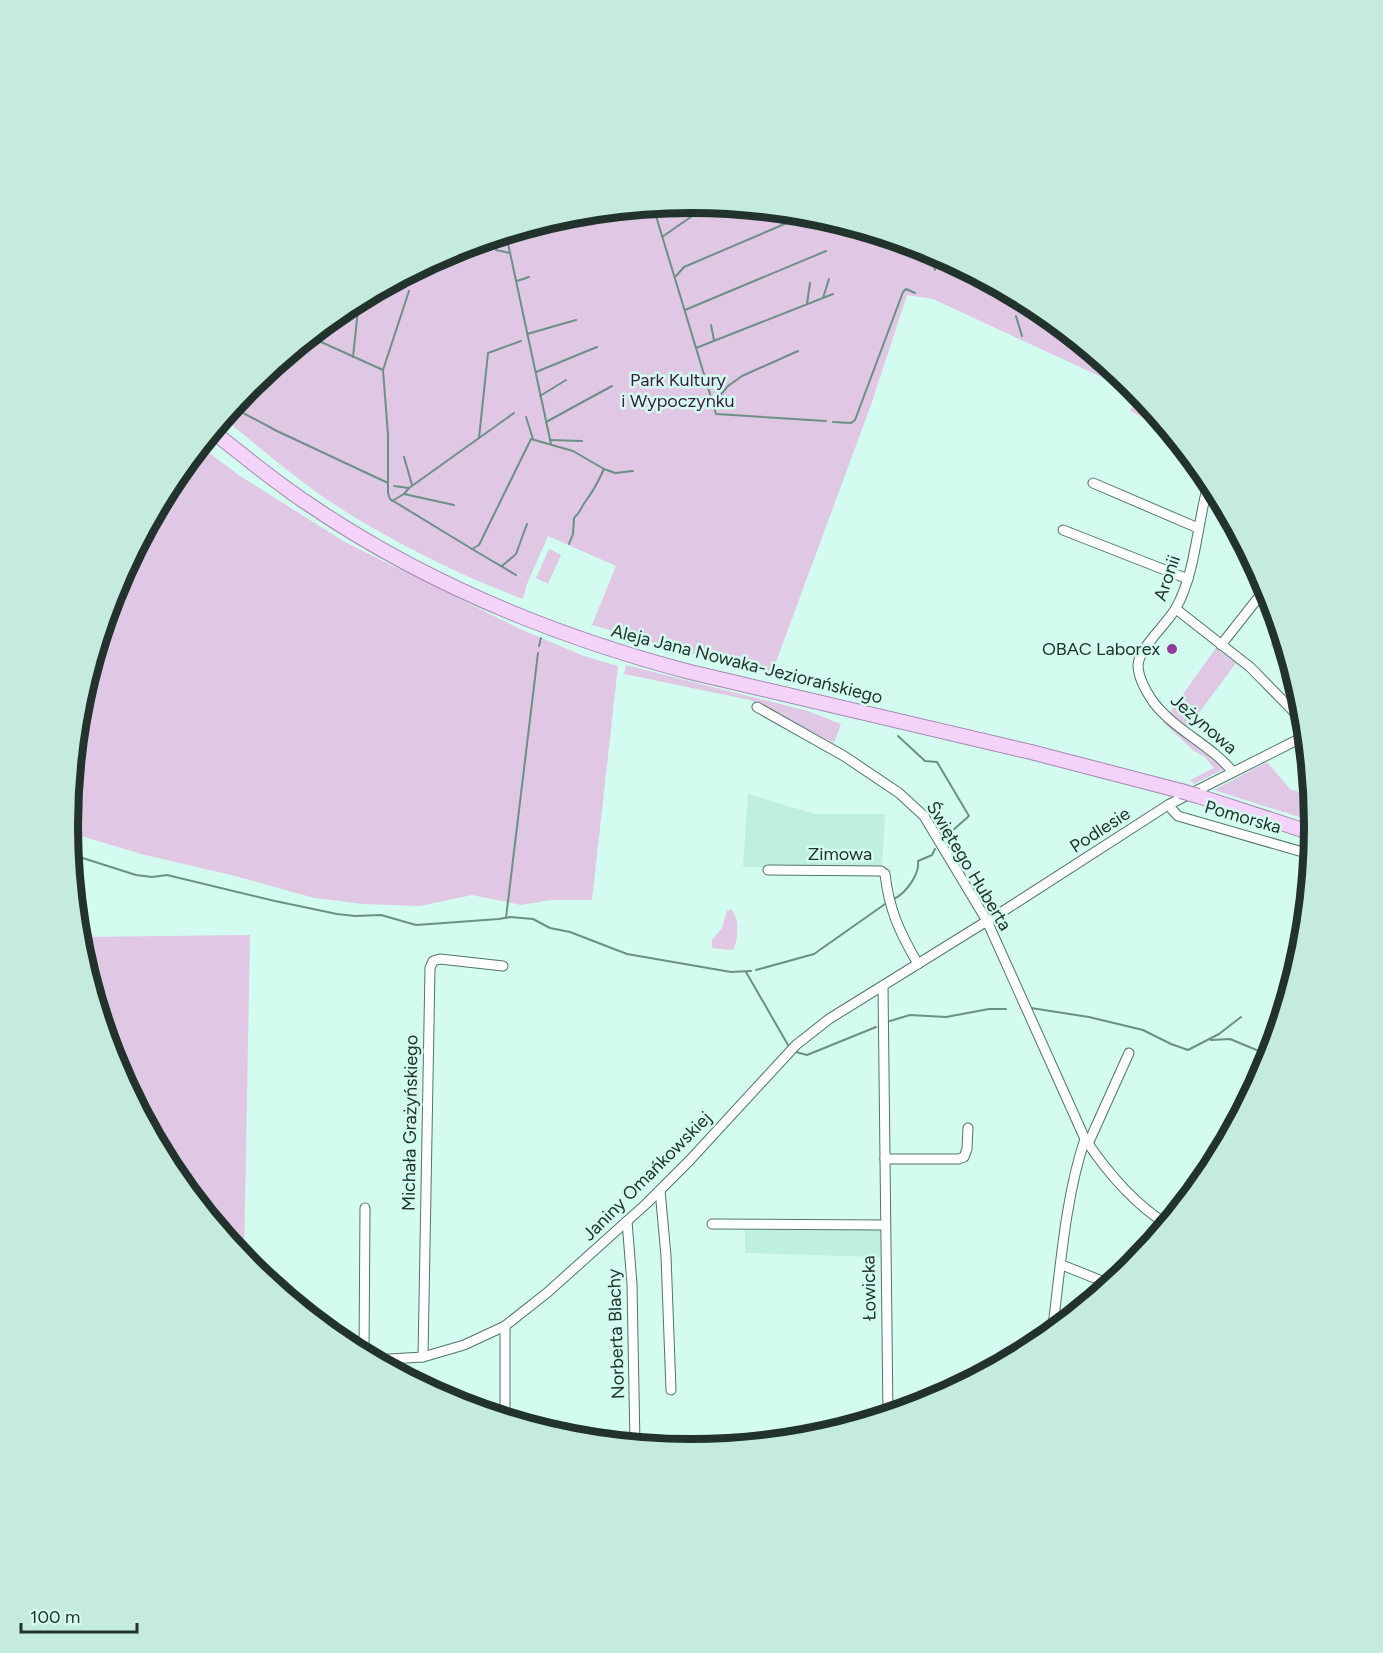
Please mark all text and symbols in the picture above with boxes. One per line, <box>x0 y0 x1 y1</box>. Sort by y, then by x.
park label: Park Kultury i Wypoczynku <box>621 369 735 412</box>
street label: Aronii <box>1149 552 1185 604</box>
street label: Aleja Jana Nowaka-Jeziorańskiego <box>609 620 885 708</box>
place label: OBAC Laborex <box>1042 638 1160 660</box>
marker: OBAC Laborex <box>1165 642 1179 656</box>
street label: Jeżynowa <box>1166 689 1242 759</box>
street label: Pomorska <box>1202 796 1284 838</box>
street label: Świętego Huberta <box>922 797 1016 935</box>
street label: Podlesie <box>1066 802 1134 858</box>
street label: Zimowa <box>808 843 872 865</box>
street label: Michała Grażyńskiego <box>397 1035 423 1211</box>
street label: Janiny Omańkowskiej <box>578 1107 716 1245</box>
street label: Łowicka <box>857 1255 881 1321</box>
street label: Norberta Blachy <box>603 1268 629 1400</box>
scale bar <box>21 1596 136 1634</box>
text: 100 m <box>30 1606 80 1628</box>

